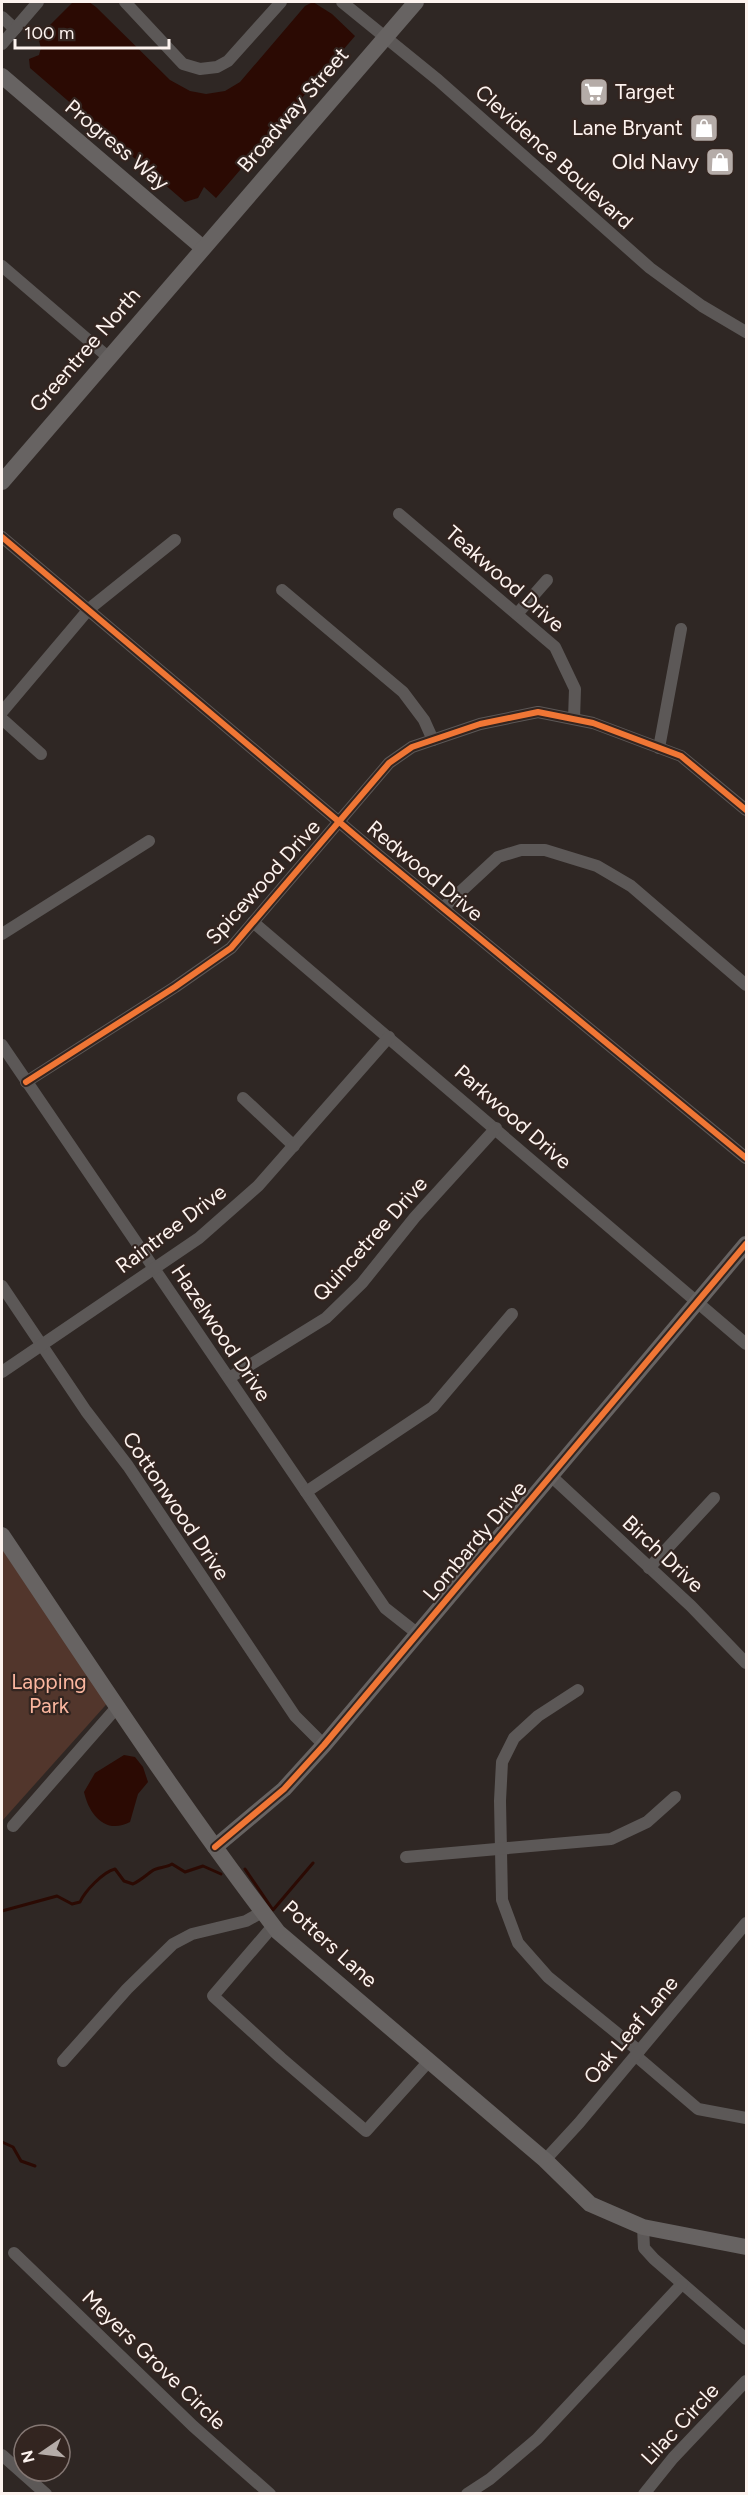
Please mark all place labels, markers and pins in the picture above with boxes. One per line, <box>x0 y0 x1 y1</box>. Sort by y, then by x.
supermarket icon: Target <box>578 76 610 108</box>
place label: Target <box>615 79 675 104</box>
shop icon: Lane Bryant <box>688 112 720 144</box>
place label: Lane Bryant <box>572 115 683 140</box>
shop icon: Old Navy <box>704 146 736 178</box>
place label: Old Navy <box>612 149 699 174</box>

